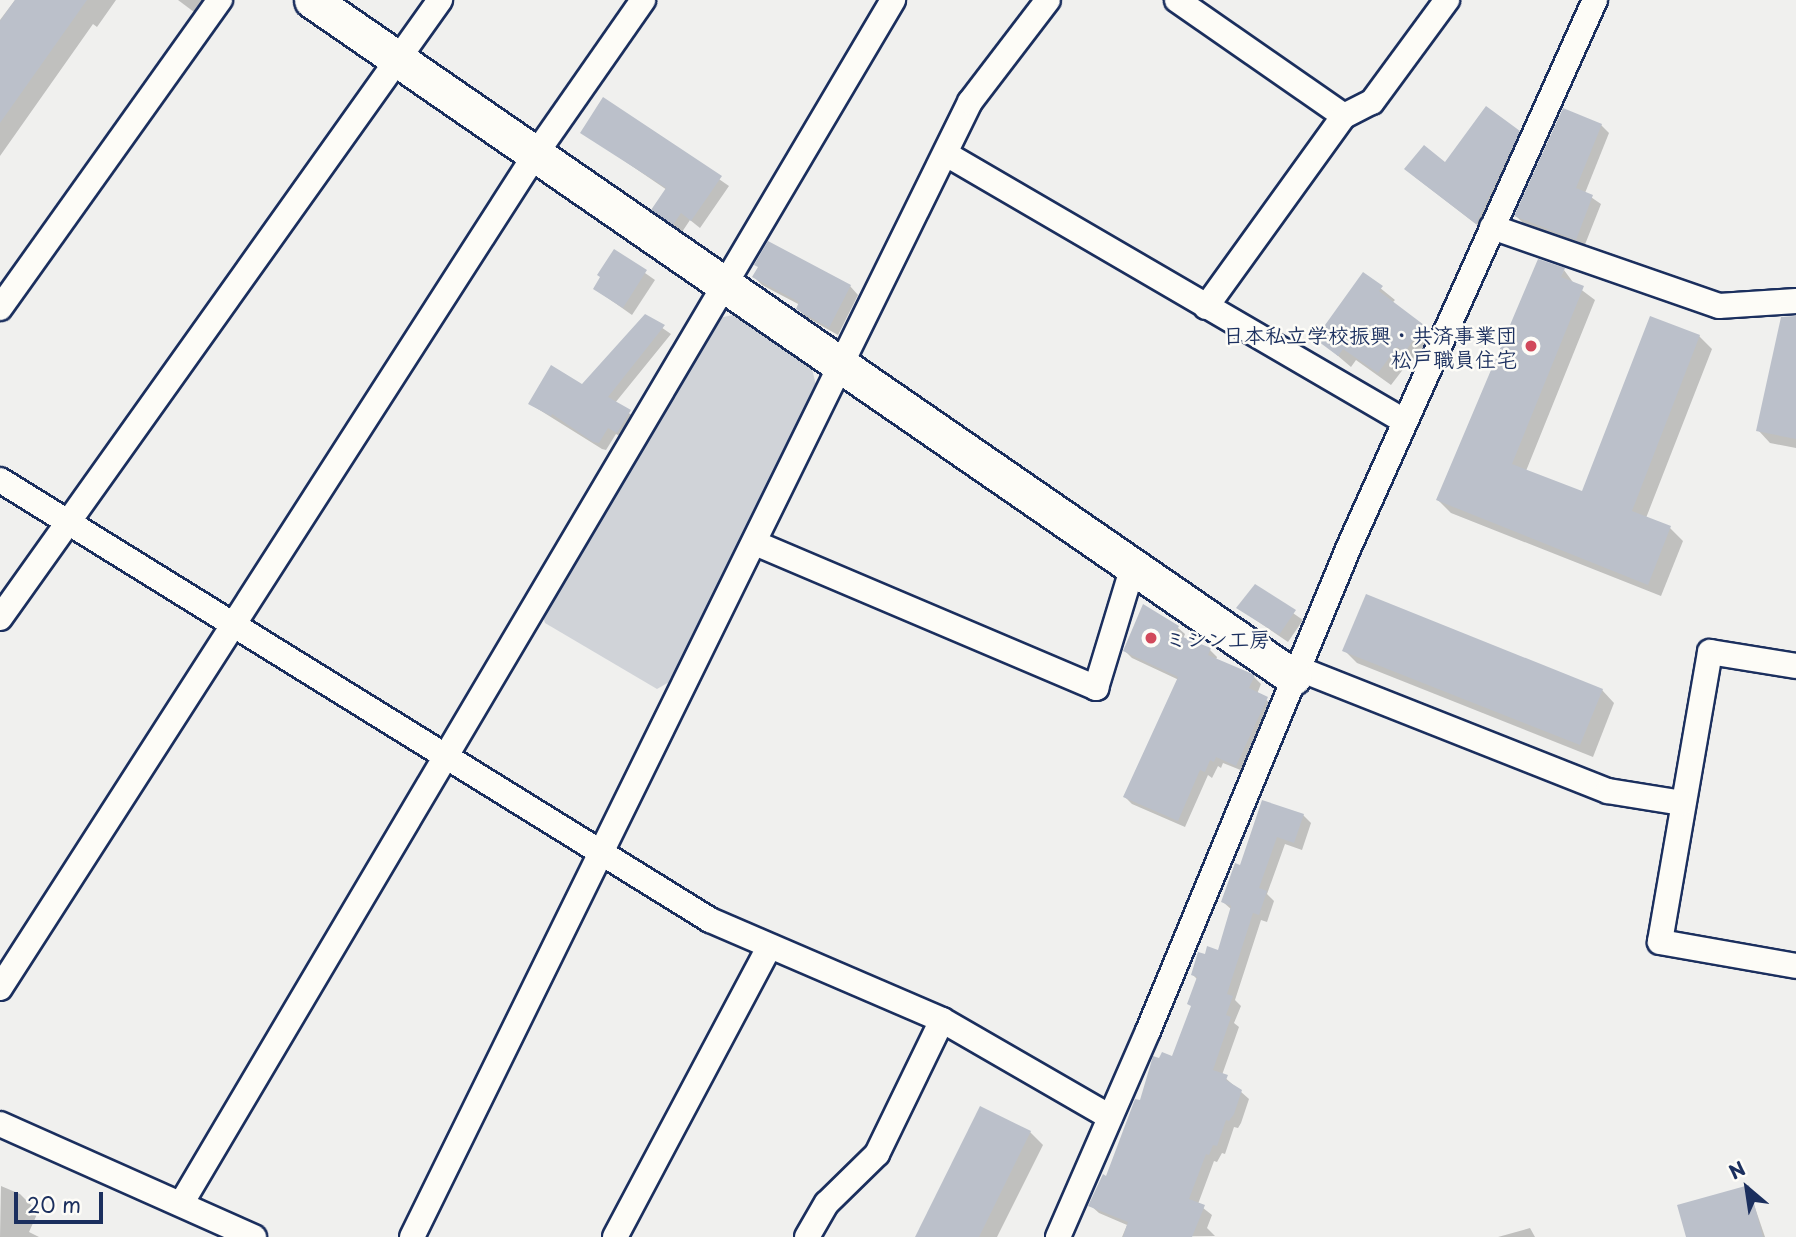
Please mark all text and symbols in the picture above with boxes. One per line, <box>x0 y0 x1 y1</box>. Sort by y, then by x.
place label: 日本私立学校振興・共済事業団 松戸職員住宅 <box>1223 321 1517 371</box>
marker: 日本私立学校振興・共済事業団 松戸職員住宅 <box>1523 338 1539 354</box>
place label: ミシン工房 <box>1165 625 1270 651</box>
marker: ミシン工房 <box>1143 630 1159 646</box>
north arrow <box>1712 1153 1782 1223</box>
text: N <box>1723 1154 1750 1186</box>
scale bar <box>18 1178 107 1222</box>
text: 20 m <box>27 1188 81 1220</box>

